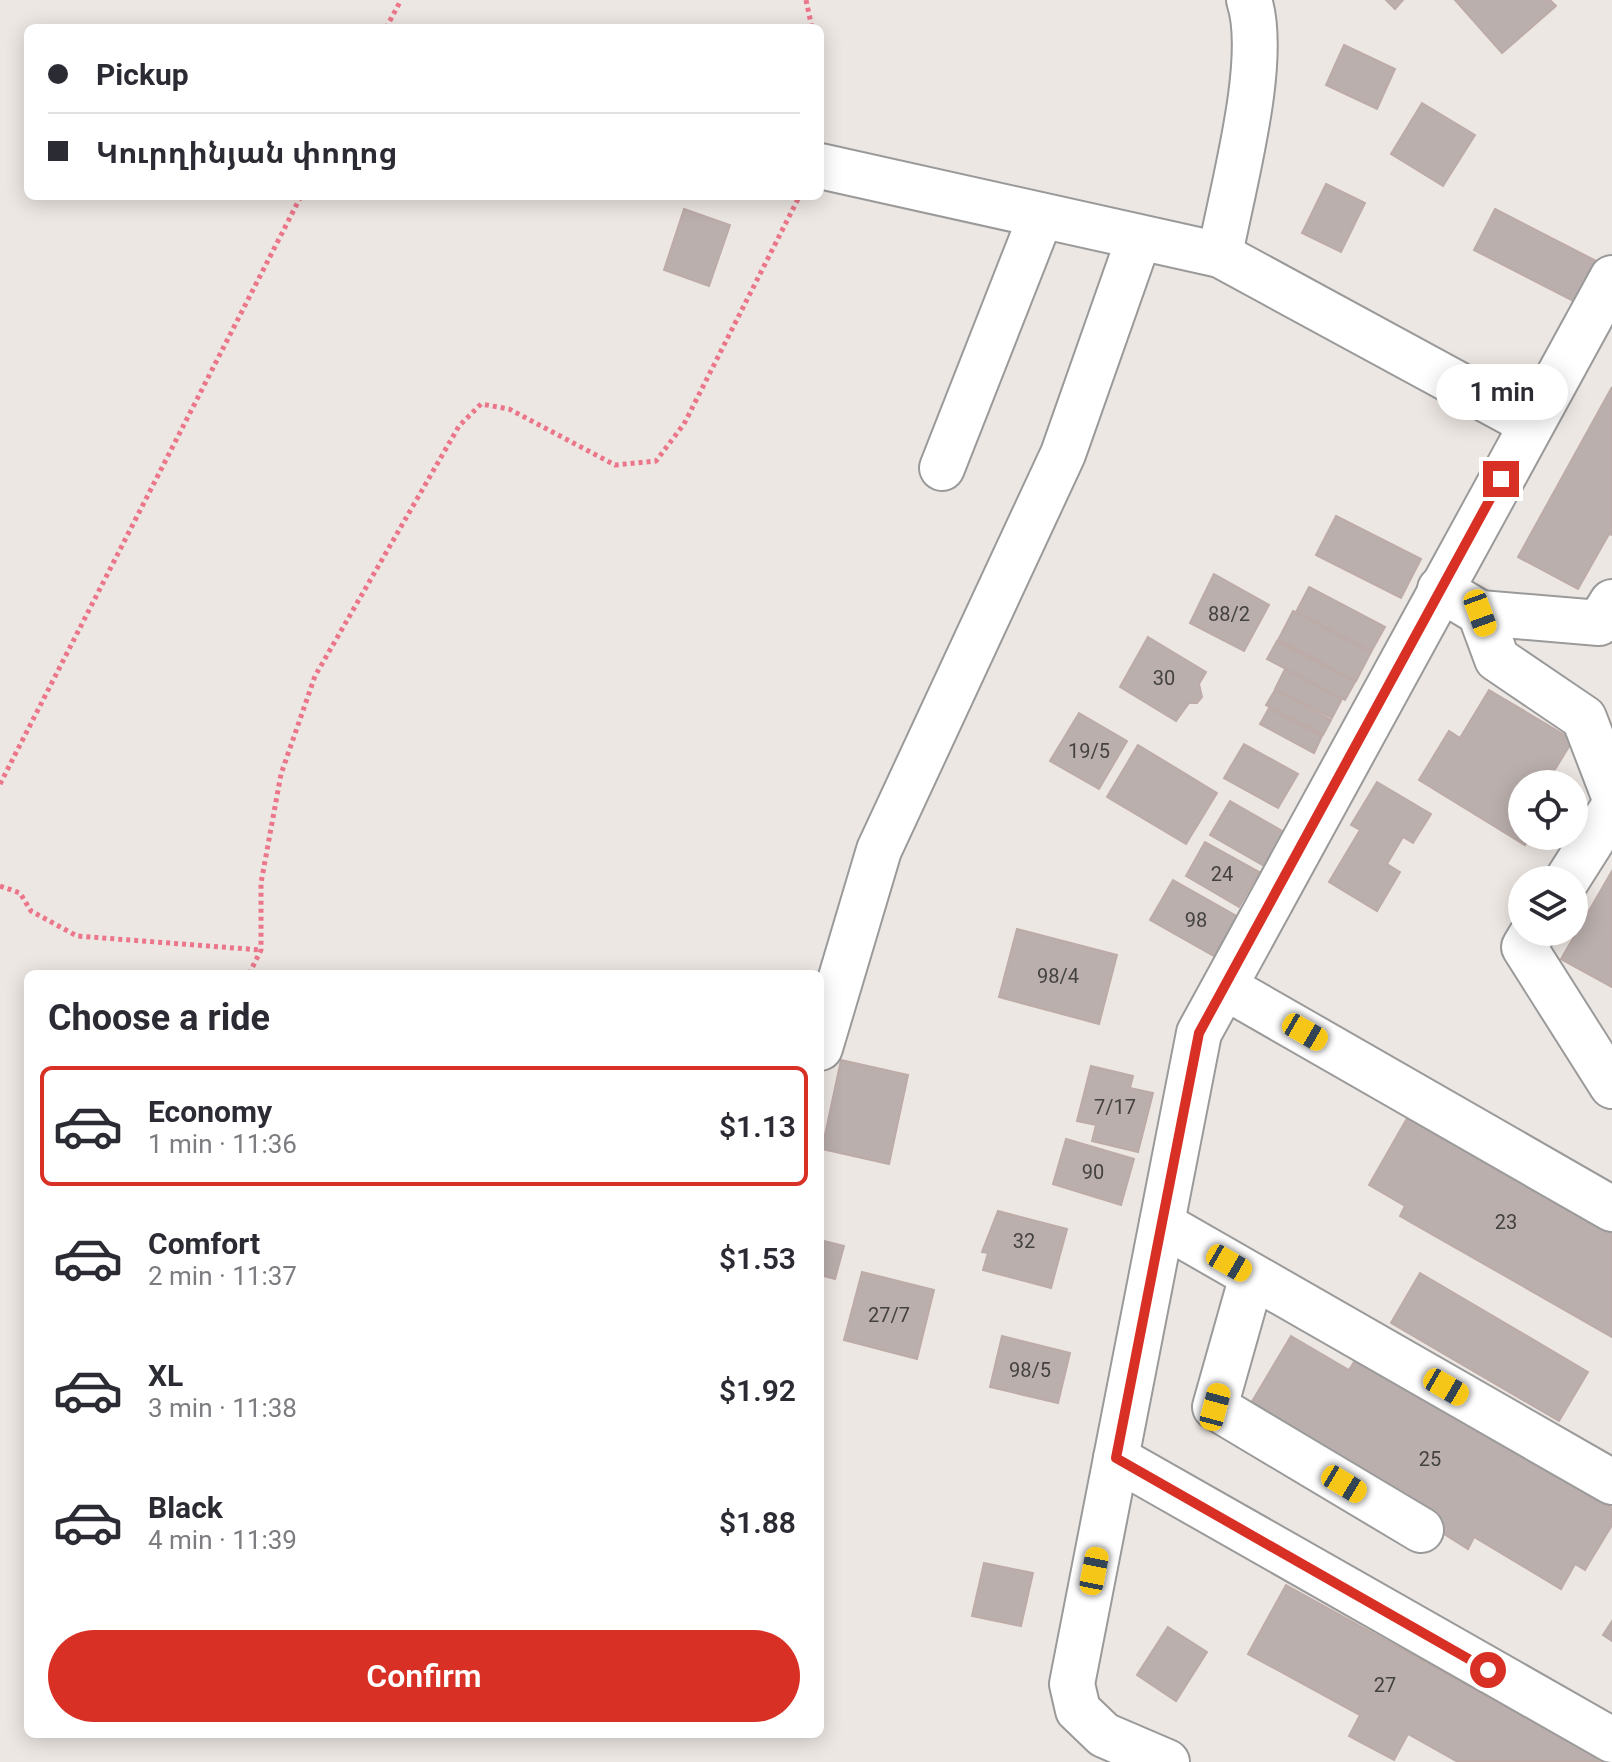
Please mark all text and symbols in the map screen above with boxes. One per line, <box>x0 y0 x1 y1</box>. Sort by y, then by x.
text: Pickup <box>96 57 189 92</box>
text: Կուրղինյան փողոց <box>96 135 398 170</box>
callout: 1 min <box>1435 363 1567 419</box>
text: 1 min <box>1469 377 1535 407</box>
route end <box>1483 461 1519 497</box>
car <box>1461 586 1499 640</box>
house number: 88/2 <box>1208 602 1250 626</box>
house number: 30 <box>1153 666 1175 690</box>
house number: 19/5 <box>1068 739 1110 763</box>
map controls <box>1508 770 1588 946</box>
button: locate <box>1508 770 1588 850</box>
house number: 24 <box>1211 862 1233 886</box>
button: layers <box>1508 866 1588 946</box>
house number: 98 <box>1185 908 1207 932</box>
house number: 98/4 <box>1037 964 1079 988</box>
text: Choose a ride <box>48 997 270 1039</box>
car <box>1278 1010 1332 1054</box>
icon: car <box>52 1090 124 1162</box>
text: Economy <box>148 1094 272 1129</box>
house number: 7/17 <box>1094 1095 1136 1119</box>
text: $1.13 <box>719 1109 796 1144</box>
text: 1 min · 11:36 <box>148 1129 297 1159</box>
house number: 90 <box>1082 1160 1104 1184</box>
house number: 23 <box>1495 1210 1517 1234</box>
icon: car <box>52 1222 124 1294</box>
text: Comfort <box>148 1226 260 1261</box>
house number: 32 <box>1013 1229 1035 1253</box>
text: $1.53 <box>719 1241 796 1276</box>
car <box>1202 1241 1256 1285</box>
text: 2 min · 11:37 <box>148 1261 297 1291</box>
house number: 27/7 <box>868 1303 910 1327</box>
icon: car <box>52 1354 124 1426</box>
text: XL <box>148 1358 183 1393</box>
house number: 98/5 <box>1009 1358 1051 1382</box>
car <box>1419 1365 1473 1409</box>
text: $1.92 <box>719 1373 796 1408</box>
car <box>1197 1381 1233 1433</box>
text: 3 min · 11:38 <box>148 1393 297 1423</box>
house number: 25 <box>1419 1447 1441 1471</box>
car <box>1317 1461 1371 1507</box>
icon: car <box>52 1486 124 1558</box>
text: Black <box>148 1490 223 1525</box>
text: $1.88 <box>719 1505 796 1540</box>
text: 4 min · 11:39 <box>148 1525 297 1555</box>
car <box>1078 1545 1110 1597</box>
button: Confirm <box>48 1630 800 1722</box>
route start <box>1470 1652 1506 1688</box>
house number: 27 <box>1374 1673 1396 1697</box>

